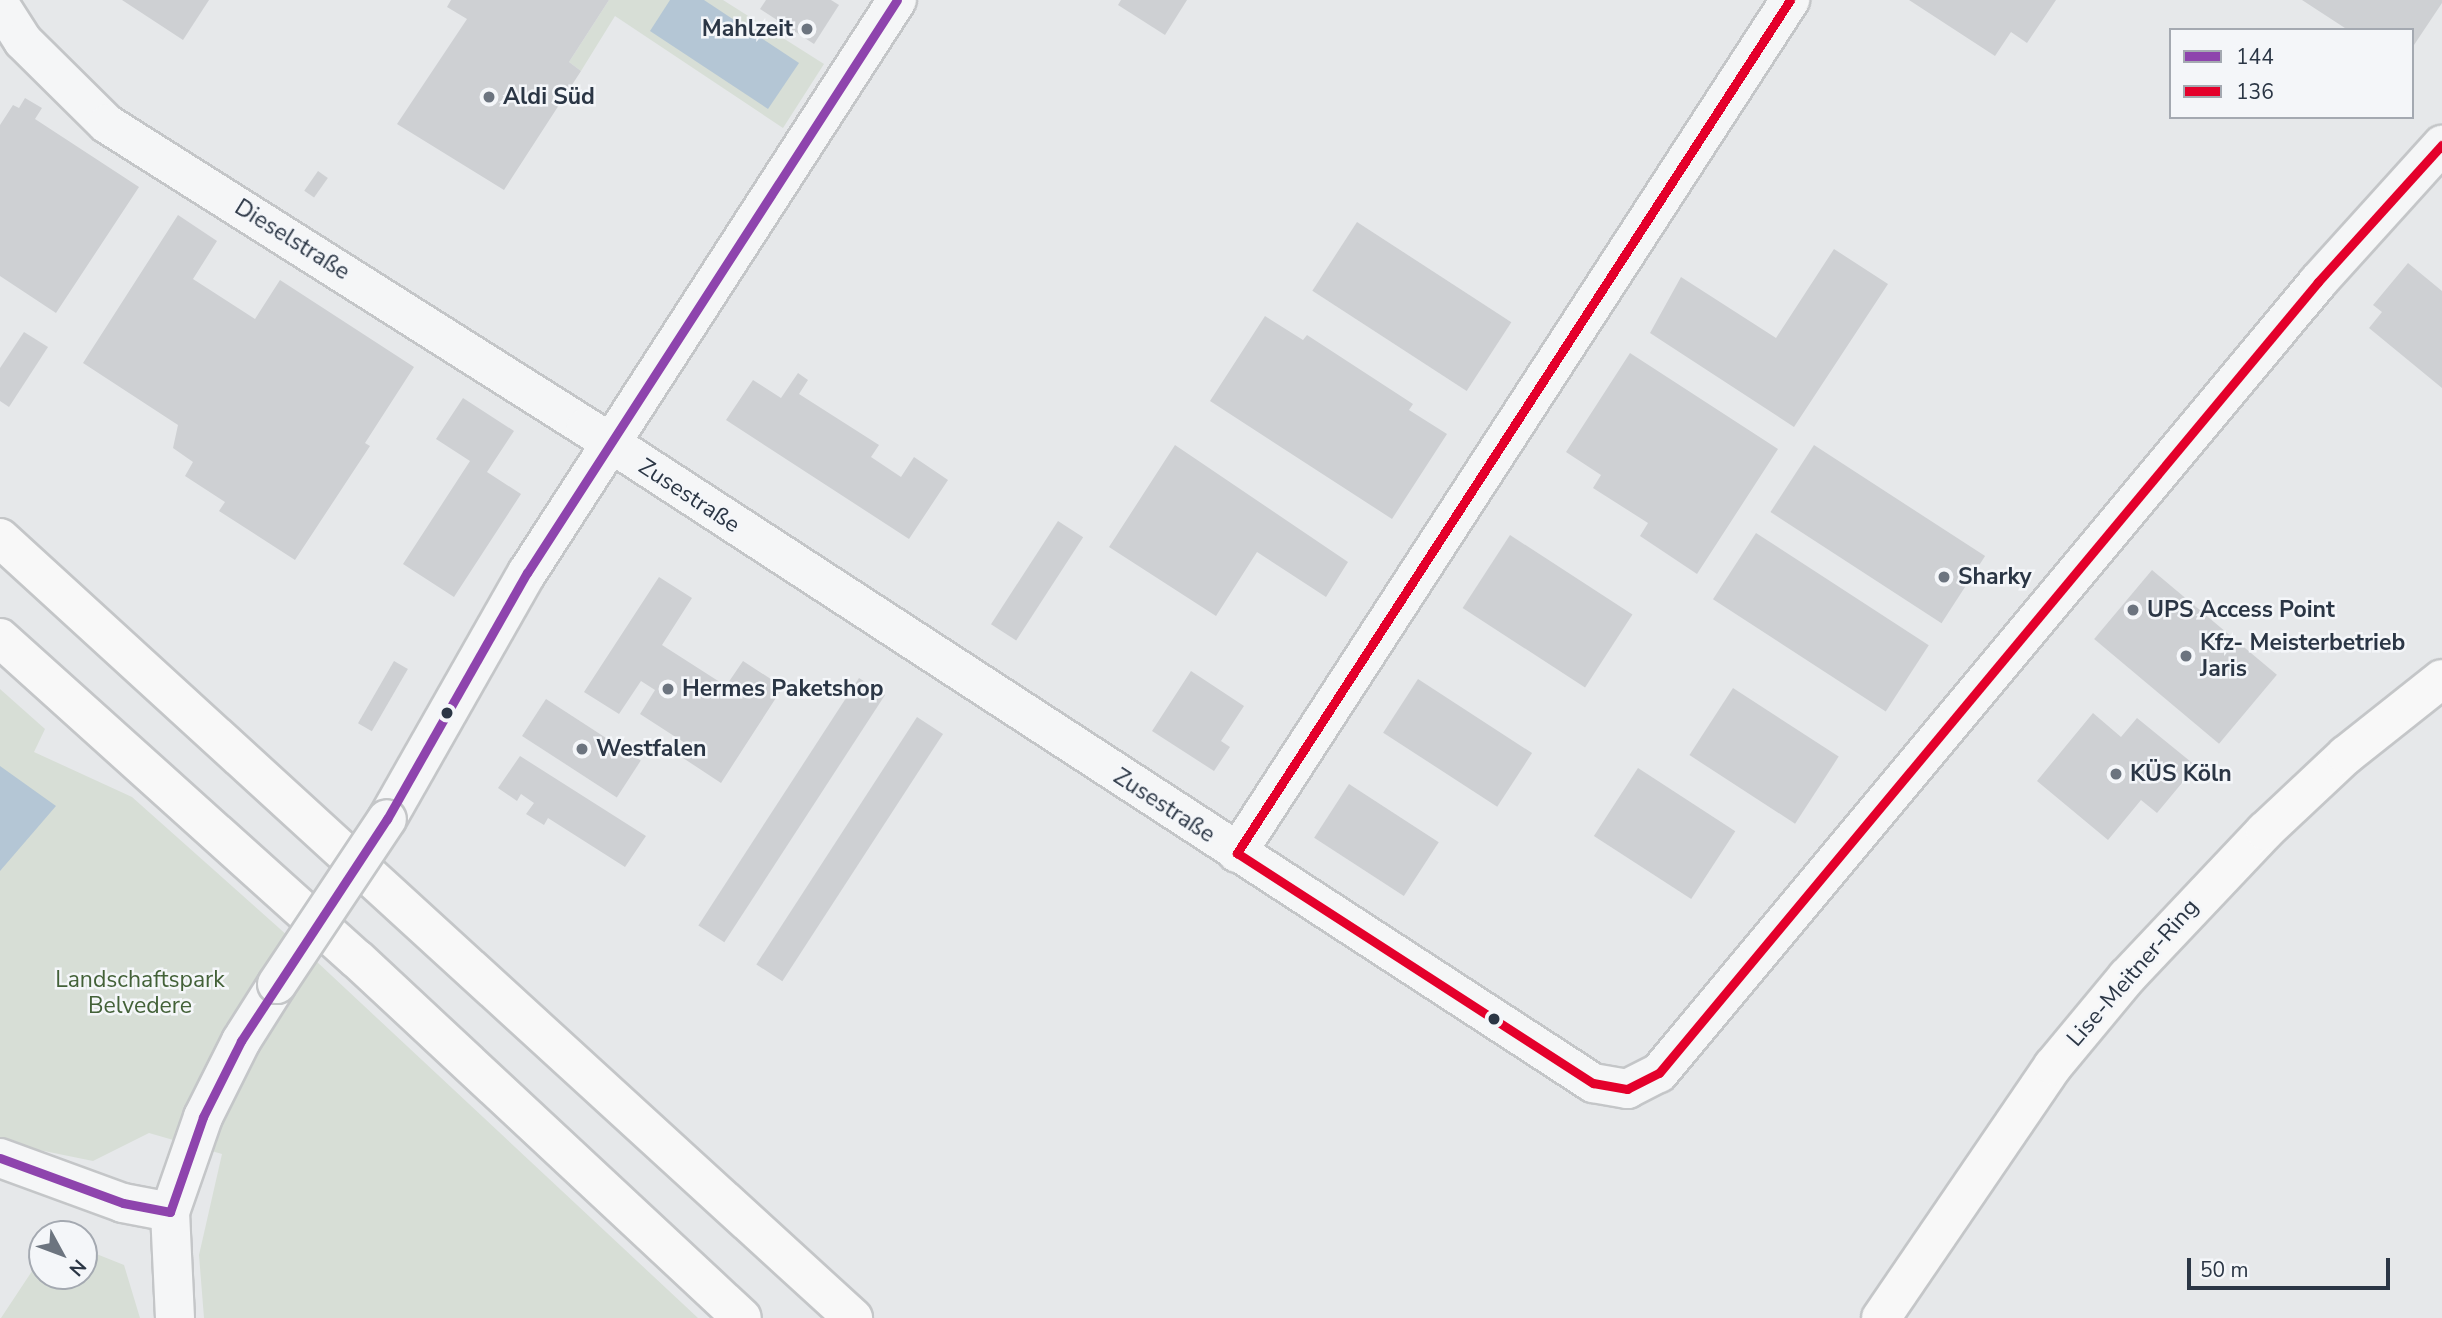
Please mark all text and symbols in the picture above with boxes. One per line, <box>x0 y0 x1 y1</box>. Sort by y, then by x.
place label: Mahlzeit <box>702 15 793 43</box>
marker: Mahlzeit <box>799 21 815 37</box>
legend <box>2169 28 2414 119</box>
text: 144 <box>2236 43 2274 71</box>
text: 136 <box>2236 78 2274 106</box>
place label: Aldi Süd <box>503 83 595 111</box>
marker: Aldi Süd <box>481 89 497 105</box>
street label: Dieselstraße <box>229 194 355 286</box>
street label: Zusestraße <box>633 453 745 539</box>
place label: Sharky <box>1958 563 2032 591</box>
marker: Sharky <box>1936 569 1952 585</box>
place label: UPS Access Point <box>2147 596 2335 624</box>
marker: UPS Access Point <box>2125 602 2141 618</box>
place label: Kfz- Meisterbetrieb Jaris <box>2200 629 2405 683</box>
marker: Kfz- Meisterbetrieb Jaris <box>2178 648 2194 664</box>
place label: Hermes Paketshop <box>682 675 883 703</box>
marker: Hermes Paketshop <box>660 681 676 697</box>
unlabelled marker <box>440 706 454 720</box>
place label: Westfalen <box>596 735 706 763</box>
marker: Westfalen <box>574 741 590 757</box>
place label: KÜS Köln <box>2130 760 2232 788</box>
street label: Zusestraße <box>1108 763 1220 849</box>
marker: KÜS Köln <box>2108 766 2124 782</box>
street label: Lise-Meitner-Ring <box>2061 894 2205 1052</box>
park label: Landschaftspark Belvedere <box>55 966 225 1020</box>
unlabelled marker <box>1487 1012 1501 1026</box>
north arrow <box>28 1220 98 1290</box>
scale bar <box>2190 1244 2393 1288</box>
text: N <box>63 1254 92 1281</box>
text: 50 m <box>2200 1256 2249 1284</box>

